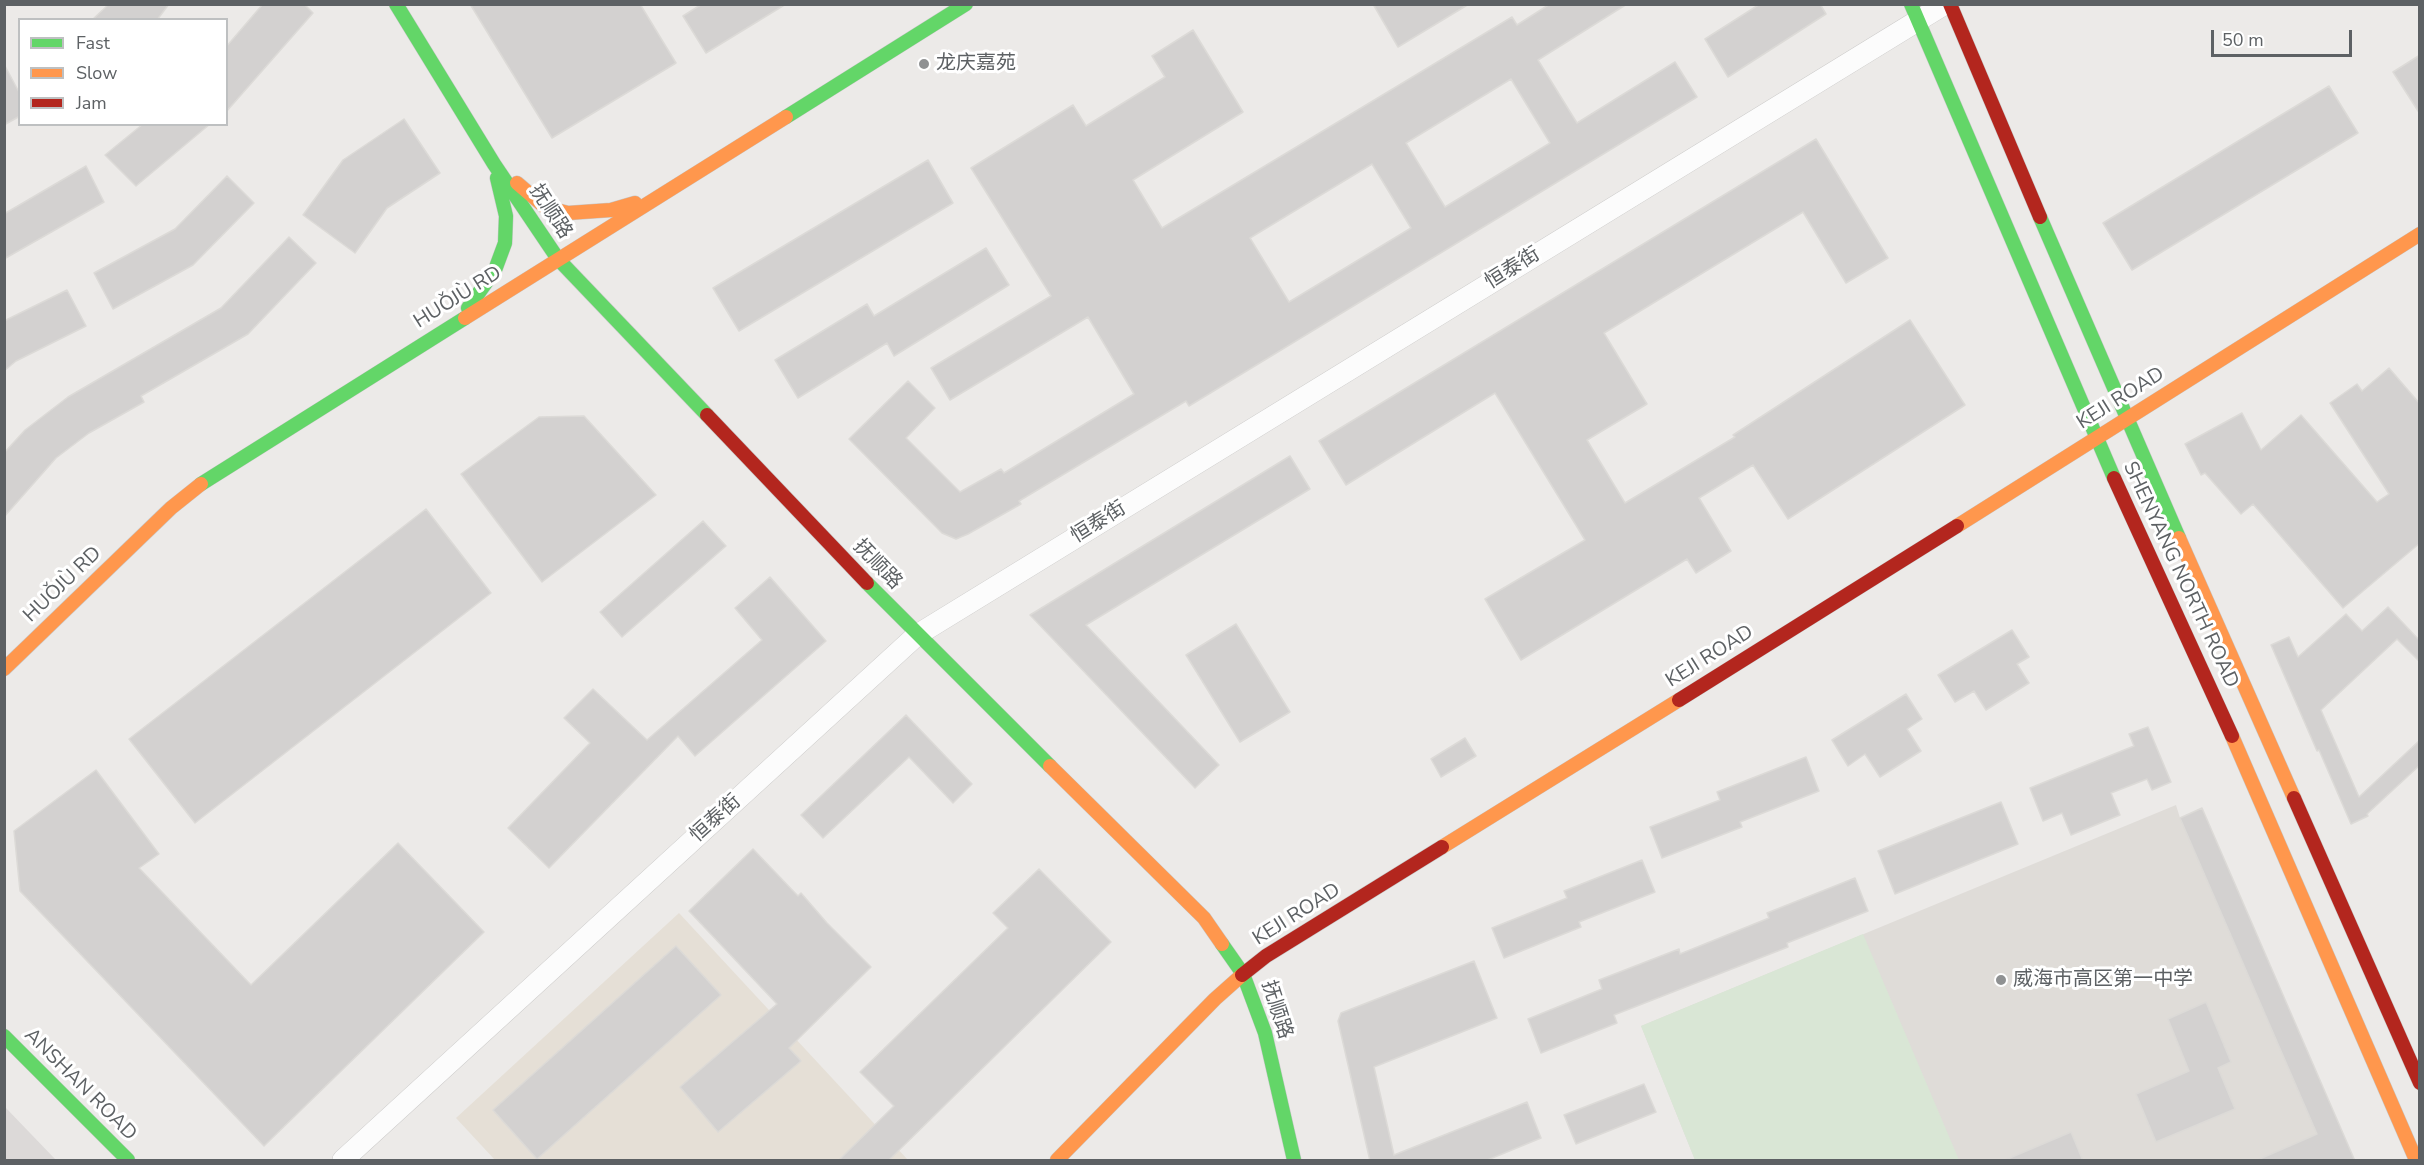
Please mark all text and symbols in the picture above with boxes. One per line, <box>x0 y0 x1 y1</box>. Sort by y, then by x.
legend <box>18 18 228 126</box>
scale bar <box>2214 18 2355 56</box>
text: 50 m <box>2222 28 2264 52</box>
text: Fast <box>76 31 110 55</box>
place label: 龙庆嘉苑 <box>936 52 1016 76</box>
marker: 龙庆嘉苑 <box>917 57 931 71</box>
text: Slow <box>76 61 117 85</box>
text: Jam <box>76 91 107 115</box>
street label: 抚顺路 <box>524 180 576 244</box>
street label: 恒泰街 <box>1481 243 1545 295</box>
street label: HUǑJÙ RD <box>410 262 506 334</box>
street label: KEJI ROAD <box>2073 363 2169 435</box>
street label: SHENYANG NORTH ROAD <box>2117 458 2243 692</box>
street label: 恒泰街 <box>1067 497 1131 549</box>
street label: 抚顺路 <box>848 535 906 595</box>
street label: HUǑJÙ RD <box>19 542 107 628</box>
street label: KEJI ROAD <box>1662 621 1758 693</box>
street label: 恒泰街 <box>686 790 746 848</box>
street label: KEJI ROAD <box>1249 879 1345 951</box>
place label: 威海市高区第一中学 <box>2013 968 2193 992</box>
marker: 威海市高区第一中学 <box>1994 973 2008 987</box>
street label: 抚顺路 <box>1255 978 1297 1042</box>
street label: ANSHAN ROAD <box>19 1024 141 1146</box>

